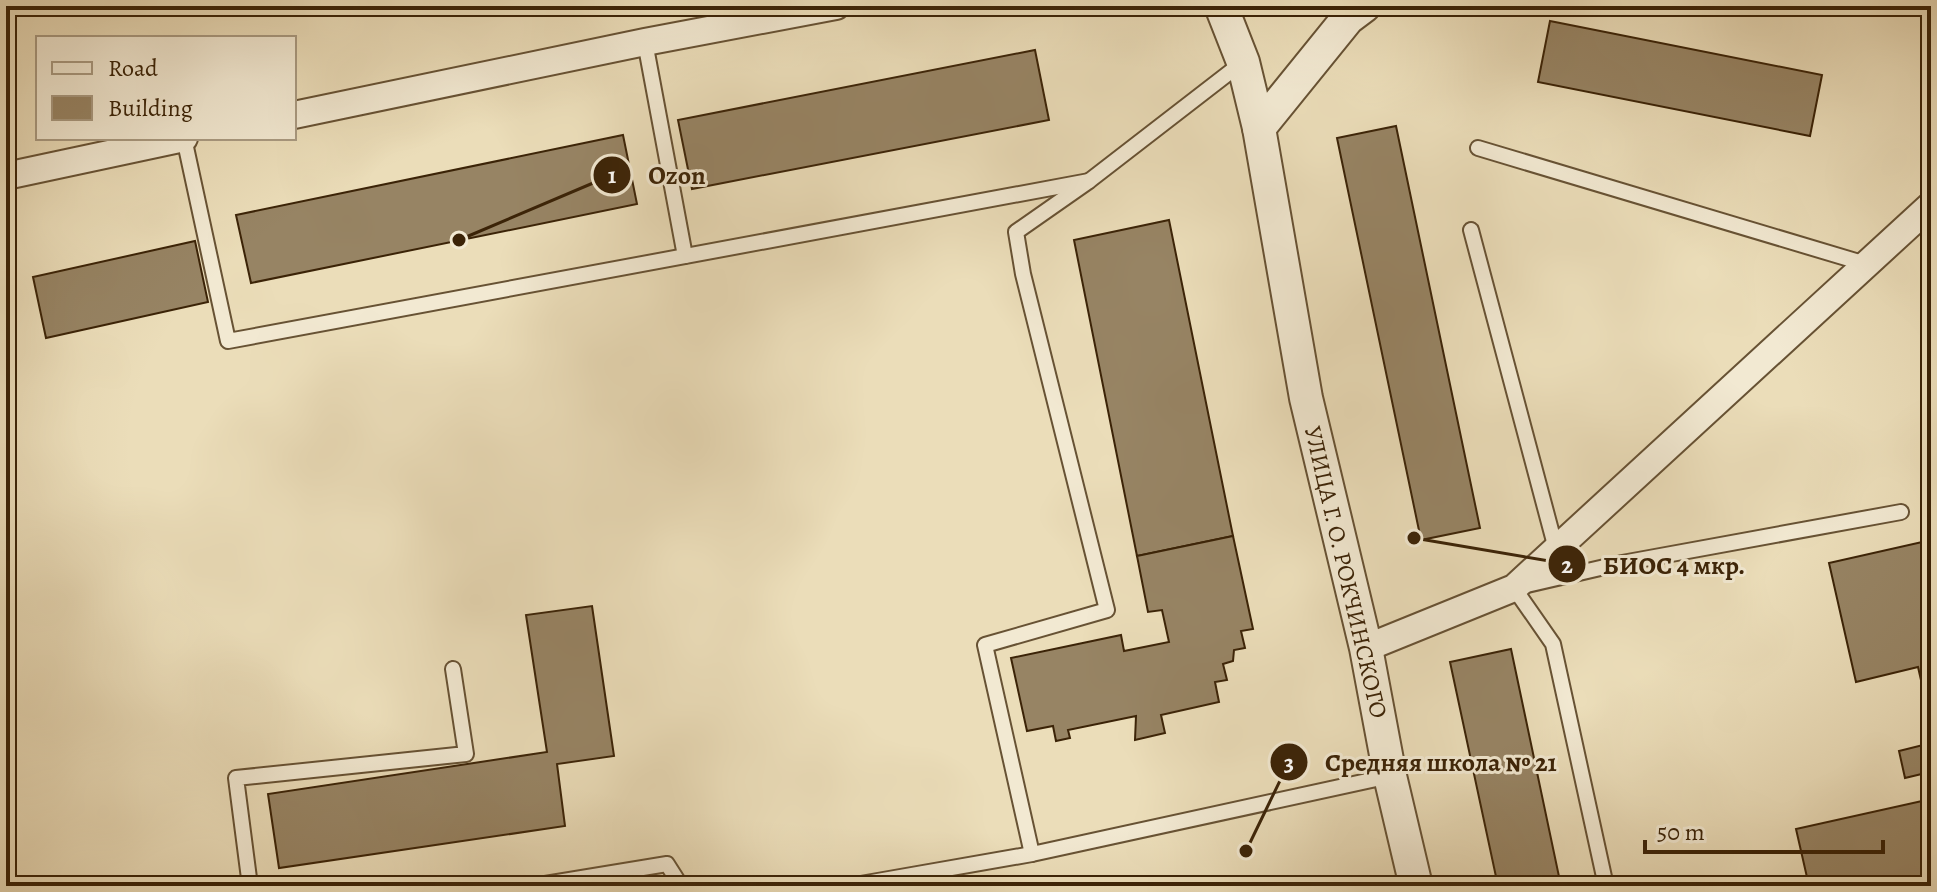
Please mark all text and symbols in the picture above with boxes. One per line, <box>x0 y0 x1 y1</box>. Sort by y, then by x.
legend <box>36 36 296 140</box>
text: Road <box>108 52 158 84</box>
text: Building <box>108 92 193 124</box>
callout: Ozon <box>592 150 721 200</box>
text: Ozon <box>648 158 706 193</box>
text: 1 <box>608 159 617 191</box>
street label: УЛИЦА Г. О. РОКЧИНСКОГО <box>1297 423 1395 721</box>
callout: БИОС 4 мкр. <box>1547 539 1761 589</box>
text: БИОС 4 мкр. <box>1603 548 1745 583</box>
text: 2 <box>1561 549 1573 581</box>
callout: Средняя школа № 21 <box>1269 737 1573 787</box>
text: Средняя школа № 21 <box>1325 745 1557 780</box>
text: 3 <box>1284 747 1294 779</box>
scale bar <box>1645 804 1883 854</box>
text: 50 m <box>1657 816 1705 848</box>

